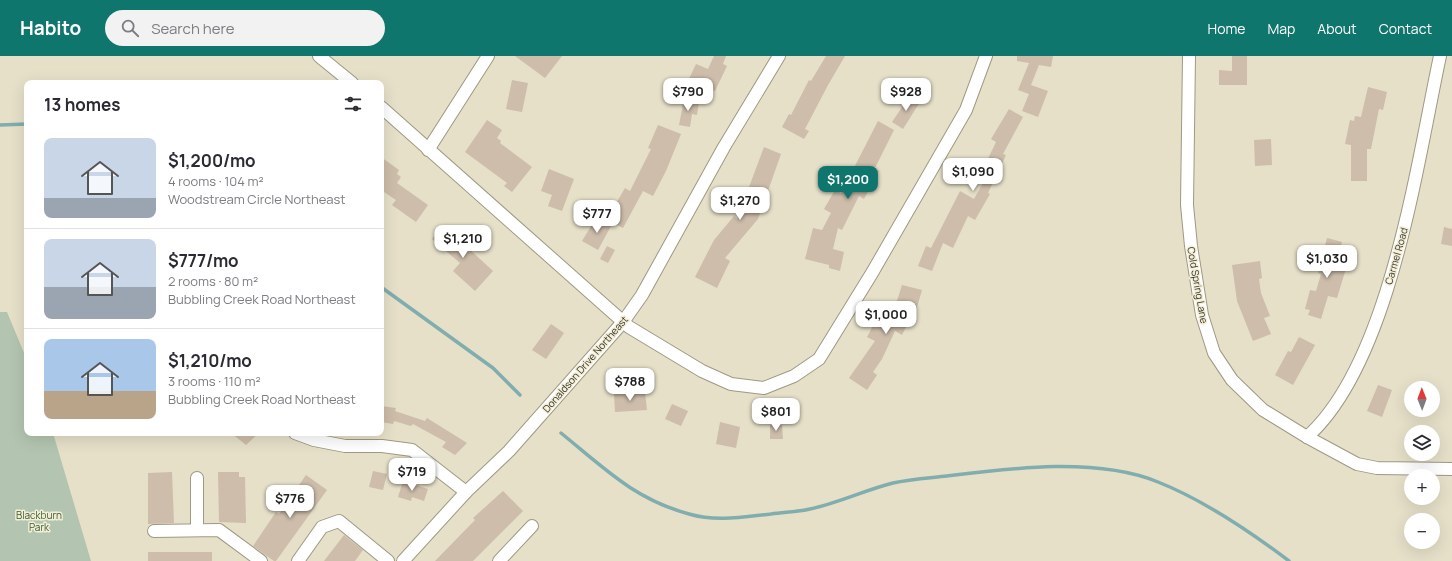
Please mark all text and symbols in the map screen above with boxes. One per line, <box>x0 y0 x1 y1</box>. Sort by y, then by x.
search box <box>105 10 385 46</box>
text: Habito <box>20 15 81 41</box>
icon: search <box>119 17 141 39</box>
text: Search here <box>151 18 235 39</box>
text: Home <box>1208 19 1245 38</box>
text: Map <box>1267 19 1295 38</box>
text: About <box>1317 19 1357 38</box>
text: Contact <box>1379 19 1432 38</box>
pin: $790 <box>664 78 712 112</box>
pin: $928 <box>882 78 930 112</box>
text: $790 <box>672 82 704 100</box>
text: $928 <box>890 82 922 100</box>
text: 13 homes <box>44 93 120 116</box>
icon: filters <box>342 93 364 115</box>
text: $1,200/mo <box>168 149 256 172</box>
icon: home <box>76 154 124 202</box>
pin: $1,090 <box>940 158 1006 192</box>
text: $1,090 <box>952 162 994 180</box>
pin: $1,200 <box>815 166 881 200</box>
text: $1,200 <box>827 170 869 188</box>
text: 4 rooms · 104 m² <box>168 172 264 190</box>
pin: $1,270 <box>707 187 773 221</box>
text: Woodstream Circle Northeast <box>168 190 345 208</box>
text: $1,270 <box>720 191 760 209</box>
pin: $777 <box>573 200 621 234</box>
text: $777 <box>582 204 612 222</box>
pin: $1,210 <box>430 225 496 259</box>
street label: Carmel Road <box>1381 226 1411 286</box>
text: $1,210 <box>443 229 483 247</box>
pin: $1,030 <box>1294 245 1360 279</box>
street label: Cold Spring Lane <box>1184 246 1212 325</box>
text: $777/mo <box>168 249 239 272</box>
text: $1,030 <box>1306 249 1348 267</box>
icon: home <box>76 255 124 303</box>
text: 2 rooms · 80 m² <box>168 272 258 290</box>
text: Bubbling Creek Road Northeast <box>168 290 356 308</box>
pin: $1,000 <box>853 301 919 335</box>
text: $1,000 <box>865 305 907 323</box>
street label: Donaldson Drive Northeast <box>539 313 631 415</box>
text: $1,210/mo <box>168 349 252 372</box>
icon: home <box>76 355 124 403</box>
pin: $788 <box>606 368 654 402</box>
text: 3 rooms · 110 m² <box>168 372 261 390</box>
text: $788 <box>614 372 646 390</box>
north arrow <box>1404 381 1440 417</box>
map controls <box>1404 381 1440 549</box>
text: Bubbling Creek Road Northeast <box>168 390 356 408</box>
pin: $801 <box>752 398 800 432</box>
text: $801 <box>761 402 791 420</box>
button: layers <box>1404 425 1440 461</box>
pin: $719 <box>388 458 436 492</box>
text: $719 <box>398 462 426 480</box>
button: + <box>1404 469 1440 505</box>
pin: $776 <box>266 485 314 519</box>
text: $776 <box>275 489 305 507</box>
park label: Blackburn Park <box>16 508 62 534</box>
button: − <box>1404 513 1440 549</box>

